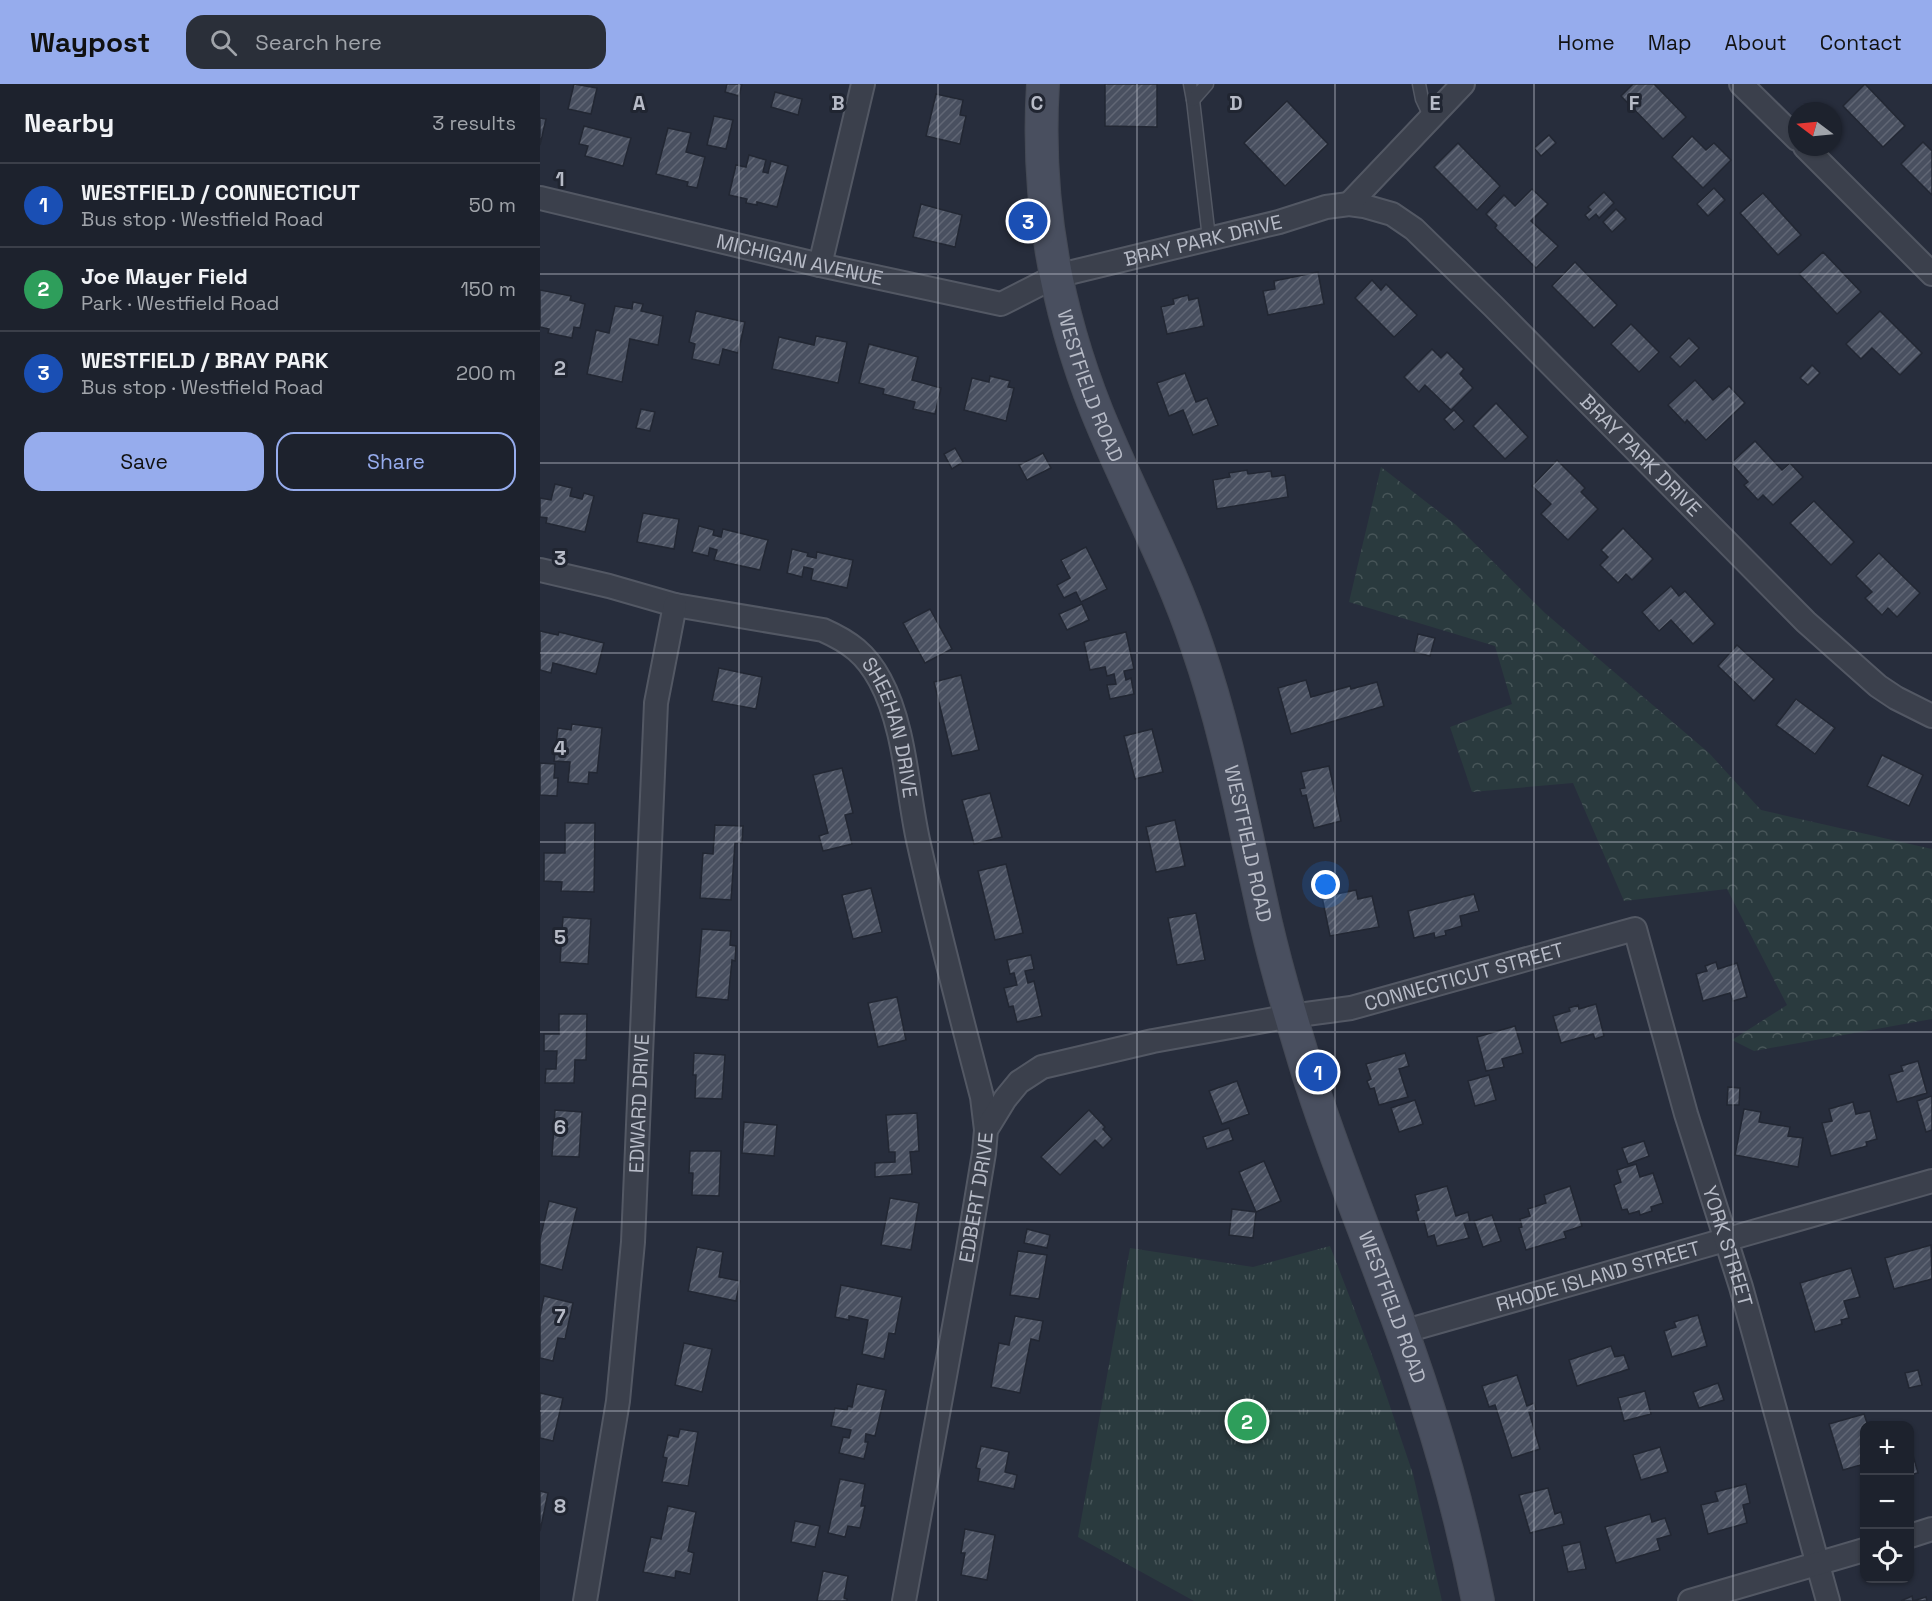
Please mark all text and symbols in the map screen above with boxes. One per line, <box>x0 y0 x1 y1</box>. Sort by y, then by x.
search box <box>186 15 606 69</box>
text: Waypost <box>30 24 150 60</box>
icon: search <box>207 26 240 59</box>
text: Search here <box>255 28 382 56</box>
text: Home <box>1557 29 1615 56</box>
text: Map <box>1648 29 1692 56</box>
text: About <box>1725 29 1787 56</box>
text: Contact <box>1820 29 1902 56</box>
text: A <box>633 90 646 116</box>
text: B <box>831 90 845 116</box>
text: C <box>1031 90 1044 116</box>
text: D <box>1229 90 1243 116</box>
text: E <box>1429 90 1441 116</box>
text: F <box>1629 90 1640 116</box>
north arrow <box>1788 102 1842 156</box>
text: Nearby <box>24 106 114 140</box>
text: 3 results <box>432 110 516 136</box>
text: 1 <box>555 166 565 192</box>
text: WESTFIELD / CONNECTICUT <box>81 178 360 206</box>
text: 1 <box>39 192 48 218</box>
text: 50 m <box>469 192 516 218</box>
pin: 3 <box>1008 198 1048 244</box>
text: Bus stop · Westfield Road <box>81 206 323 232</box>
street label: BRAY PARK DRIVE <box>1121 209 1285 272</box>
street label: MICHIGAN AVENUE <box>714 228 885 291</box>
text: Joe Mayer Field <box>81 262 248 290</box>
text: 2 <box>38 276 49 302</box>
text: 150 m <box>461 276 516 302</box>
text: Park · Westfield Road <box>81 290 279 316</box>
street label: WESTFIELD ROAD <box>1051 307 1130 466</box>
text: WESTFIELD / BRAY PARK <box>81 346 328 374</box>
text: 2 <box>554 355 566 381</box>
text: 3 <box>37 360 50 386</box>
text: 200 m <box>456 360 516 386</box>
text: Bus stop · Westfield Road <box>81 374 323 400</box>
street label: BRAY PARK DRIVE <box>1575 389 1707 522</box>
button: Save <box>24 432 264 491</box>
button: Share <box>276 432 516 491</box>
text: 3 <box>554 545 566 571</box>
street label: SHEEHAN DRIVE <box>856 652 923 800</box>
text: 4 <box>554 735 567 761</box>
street label: WESTFIELD ROAD <box>1218 762 1278 925</box>
your location <box>1311 870 1340 899</box>
text: 5 <box>554 924 566 950</box>
street label: CONNECTICUT STREET <box>1361 936 1567 1017</box>
street label: EDWARD DRIVE <box>623 1033 655 1174</box>
pin: 1 <box>1298 1050 1338 1094</box>
text: 6 <box>554 1114 566 1140</box>
street label: EDBERT DRIVE <box>953 1131 999 1265</box>
street label: YORK STREET <box>1697 1182 1759 1310</box>
street label: WESTFIELD ROAD <box>1353 1227 1432 1386</box>
street label: RHODE ISLAND STREET <box>1493 1235 1703 1318</box>
text: 7 <box>554 1303 566 1329</box>
pin: 2 <box>1228 1398 1266 1444</box>
map controls <box>1860 1421 1914 1583</box>
button: + <box>1860 1421 1914 1475</box>
button: − <box>1860 1475 1914 1529</box>
text: 8 <box>554 1493 566 1519</box>
button: locate <box>1860 1529 1914 1583</box>

